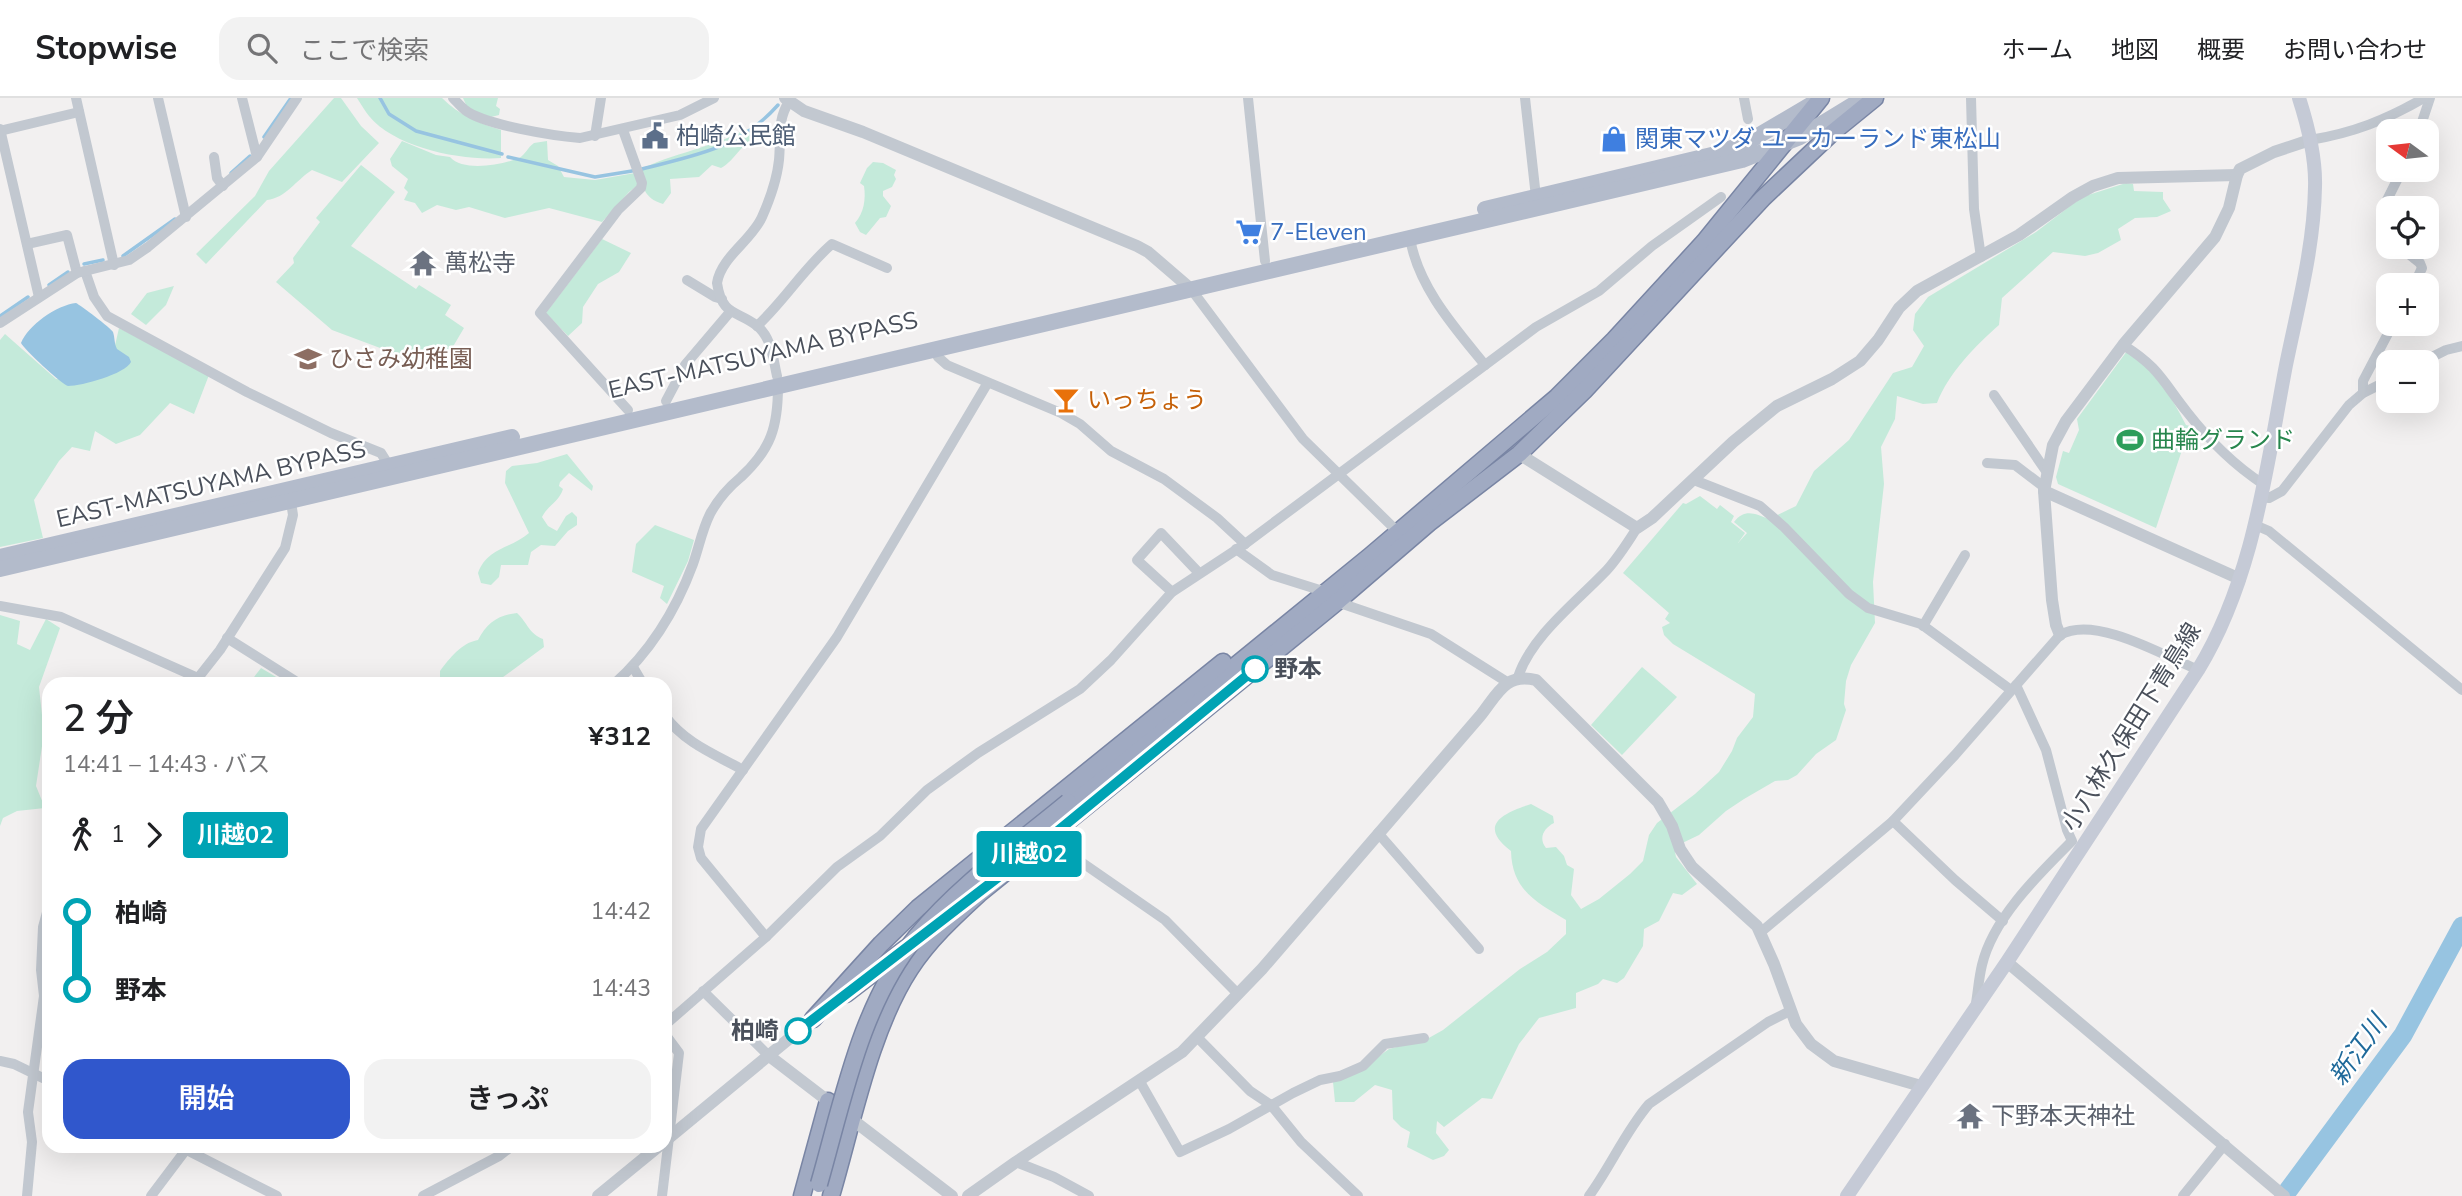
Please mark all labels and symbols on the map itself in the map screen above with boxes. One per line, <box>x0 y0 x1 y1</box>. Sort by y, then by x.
north arrow <box>2376 119 2440 182</box>
place label: 柏崎公民館 <box>676 120 796 152</box>
public building icon: 柏崎公民館 <box>640 121 670 151</box>
place label: 関東マツダ ユーカーランド東松山 <box>1635 123 2001 155</box>
shop icon: 関東マツダ ユーカーランド東松山 <box>1599 124 1629 154</box>
place label: 7-Eleven <box>1270 216 1367 248</box>
supermarket icon: 7-Eleven <box>1234 217 1264 247</box>
place label: 萬松寺 <box>444 247 516 279</box>
temple icon: 萬松寺 <box>408 248 438 278</box>
street label: EAST-MATSUYAMA BYPASS <box>605 304 921 406</box>
place label: ひさみ幼稚園 <box>329 343 473 375</box>
school or university icon: ひさみ幼稚園 <box>293 344 323 374</box>
place label: いっちょう <box>1087 384 1207 416</box>
bar icon: いっちょう <box>1051 385 1081 415</box>
place label: 曲輪グランド <box>2151 424 2295 456</box>
sports icon: 曲輪グランド <box>2115 425 2145 455</box>
street label: EAST-MATSUYAMA BYPASS <box>53 433 369 535</box>
street label: 小八林久保田下青鳥線 <box>2054 617 2208 837</box>
place label: 野本 <box>1274 653 1322 685</box>
marker: 野本 <box>1242 656 1268 682</box>
line badge: 川越02 <box>980 831 1078 877</box>
water label: 新江川 <box>2321 1006 2396 1092</box>
place label: 柏崎 <box>731 1015 779 1047</box>
marker: 柏崎 <box>785 1018 811 1044</box>
place label: 下野本天神社 <box>1991 1100 2135 1132</box>
temple icon: 下野本天神社 <box>1955 1101 1985 1131</box>

